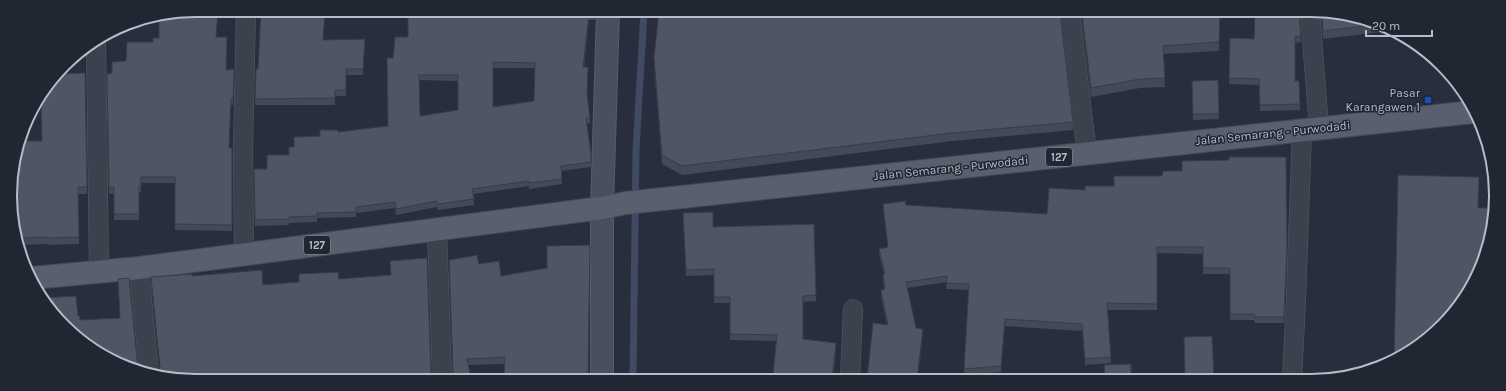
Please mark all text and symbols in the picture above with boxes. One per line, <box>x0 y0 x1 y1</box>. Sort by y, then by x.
scale bar <box>1366 12 1432 38</box>
text: 20 m <box>1372 19 1400 33</box>
place label: Pasar Karangawen 1 <box>1346 86 1421 114</box>
marker: Pasar Karangawen 1 <box>1423 95 1433 105</box>
street label: Jalan Semarang - Purwodadi <box>1195 118 1351 148</box>
road number: 127 <box>1046 148 1072 166</box>
street label: Jalan Semarang - Purwodadi <box>873 153 1029 183</box>
road number: 127 <box>304 236 330 254</box>

